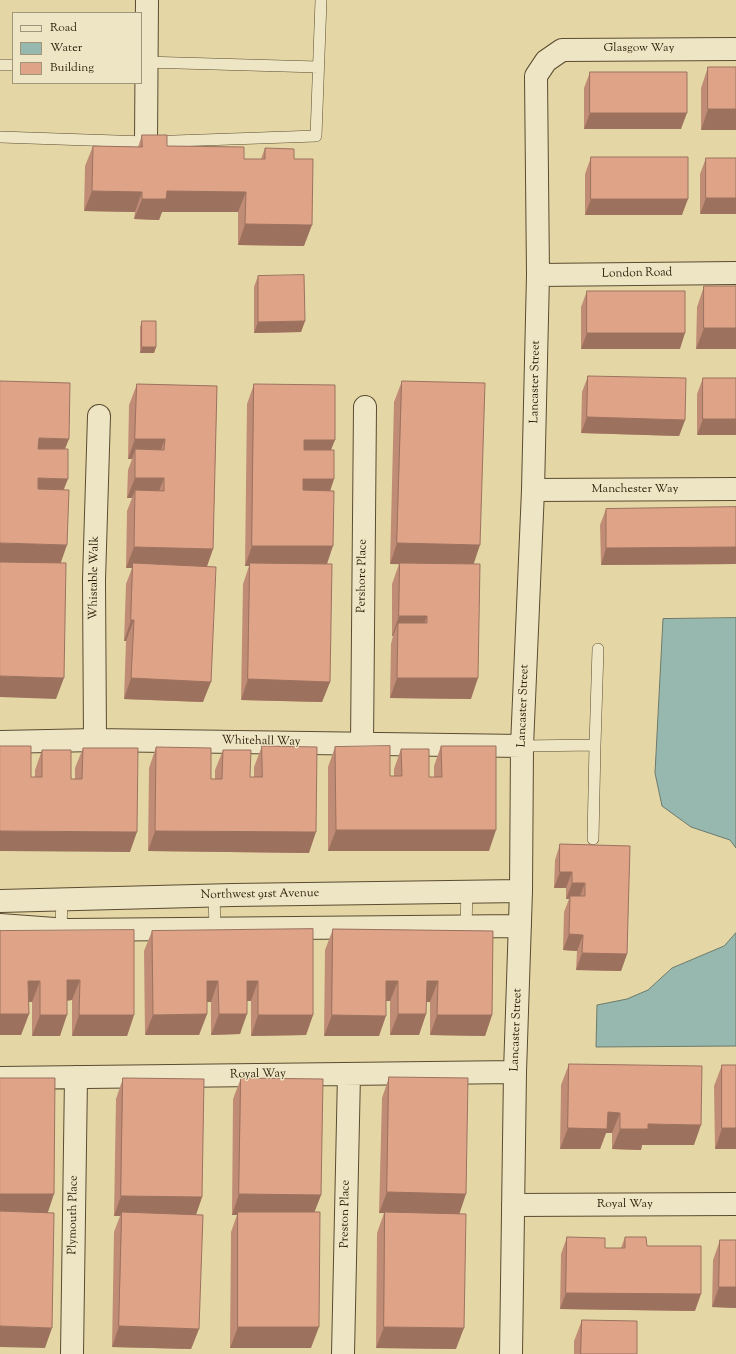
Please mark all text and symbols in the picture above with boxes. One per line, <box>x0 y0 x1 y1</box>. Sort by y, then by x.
legend <box>12 12 142 84</box>
text: Road <box>50 19 77 37</box>
text: Water <box>50 39 82 57</box>
street label: Glasgow Way <box>604 42 674 56</box>
text: Building <box>50 59 94 77</box>
street label: London Road <box>602 266 672 282</box>
street label: Lancaster Street <box>528 340 544 424</box>
street label: Manchester Way <box>592 483 678 497</box>
street label: Whistable Walk <box>87 536 103 620</box>
street label: Pershore Place <box>355 539 371 613</box>
street label: Lancaster Street <box>515 664 533 748</box>
street label: Whitehall Way <box>221 734 301 750</box>
street label: Northwest 91st Avenue <box>201 887 319 903</box>
street label: Lancaster Street <box>508 988 526 1072</box>
street label: Royal Way <box>230 1067 286 1083</box>
street label: Plymouth Place <box>66 1175 82 1255</box>
street label: Preston Place <box>338 1180 354 1248</box>
street label: Royal Way <box>597 1198 653 1212</box>

